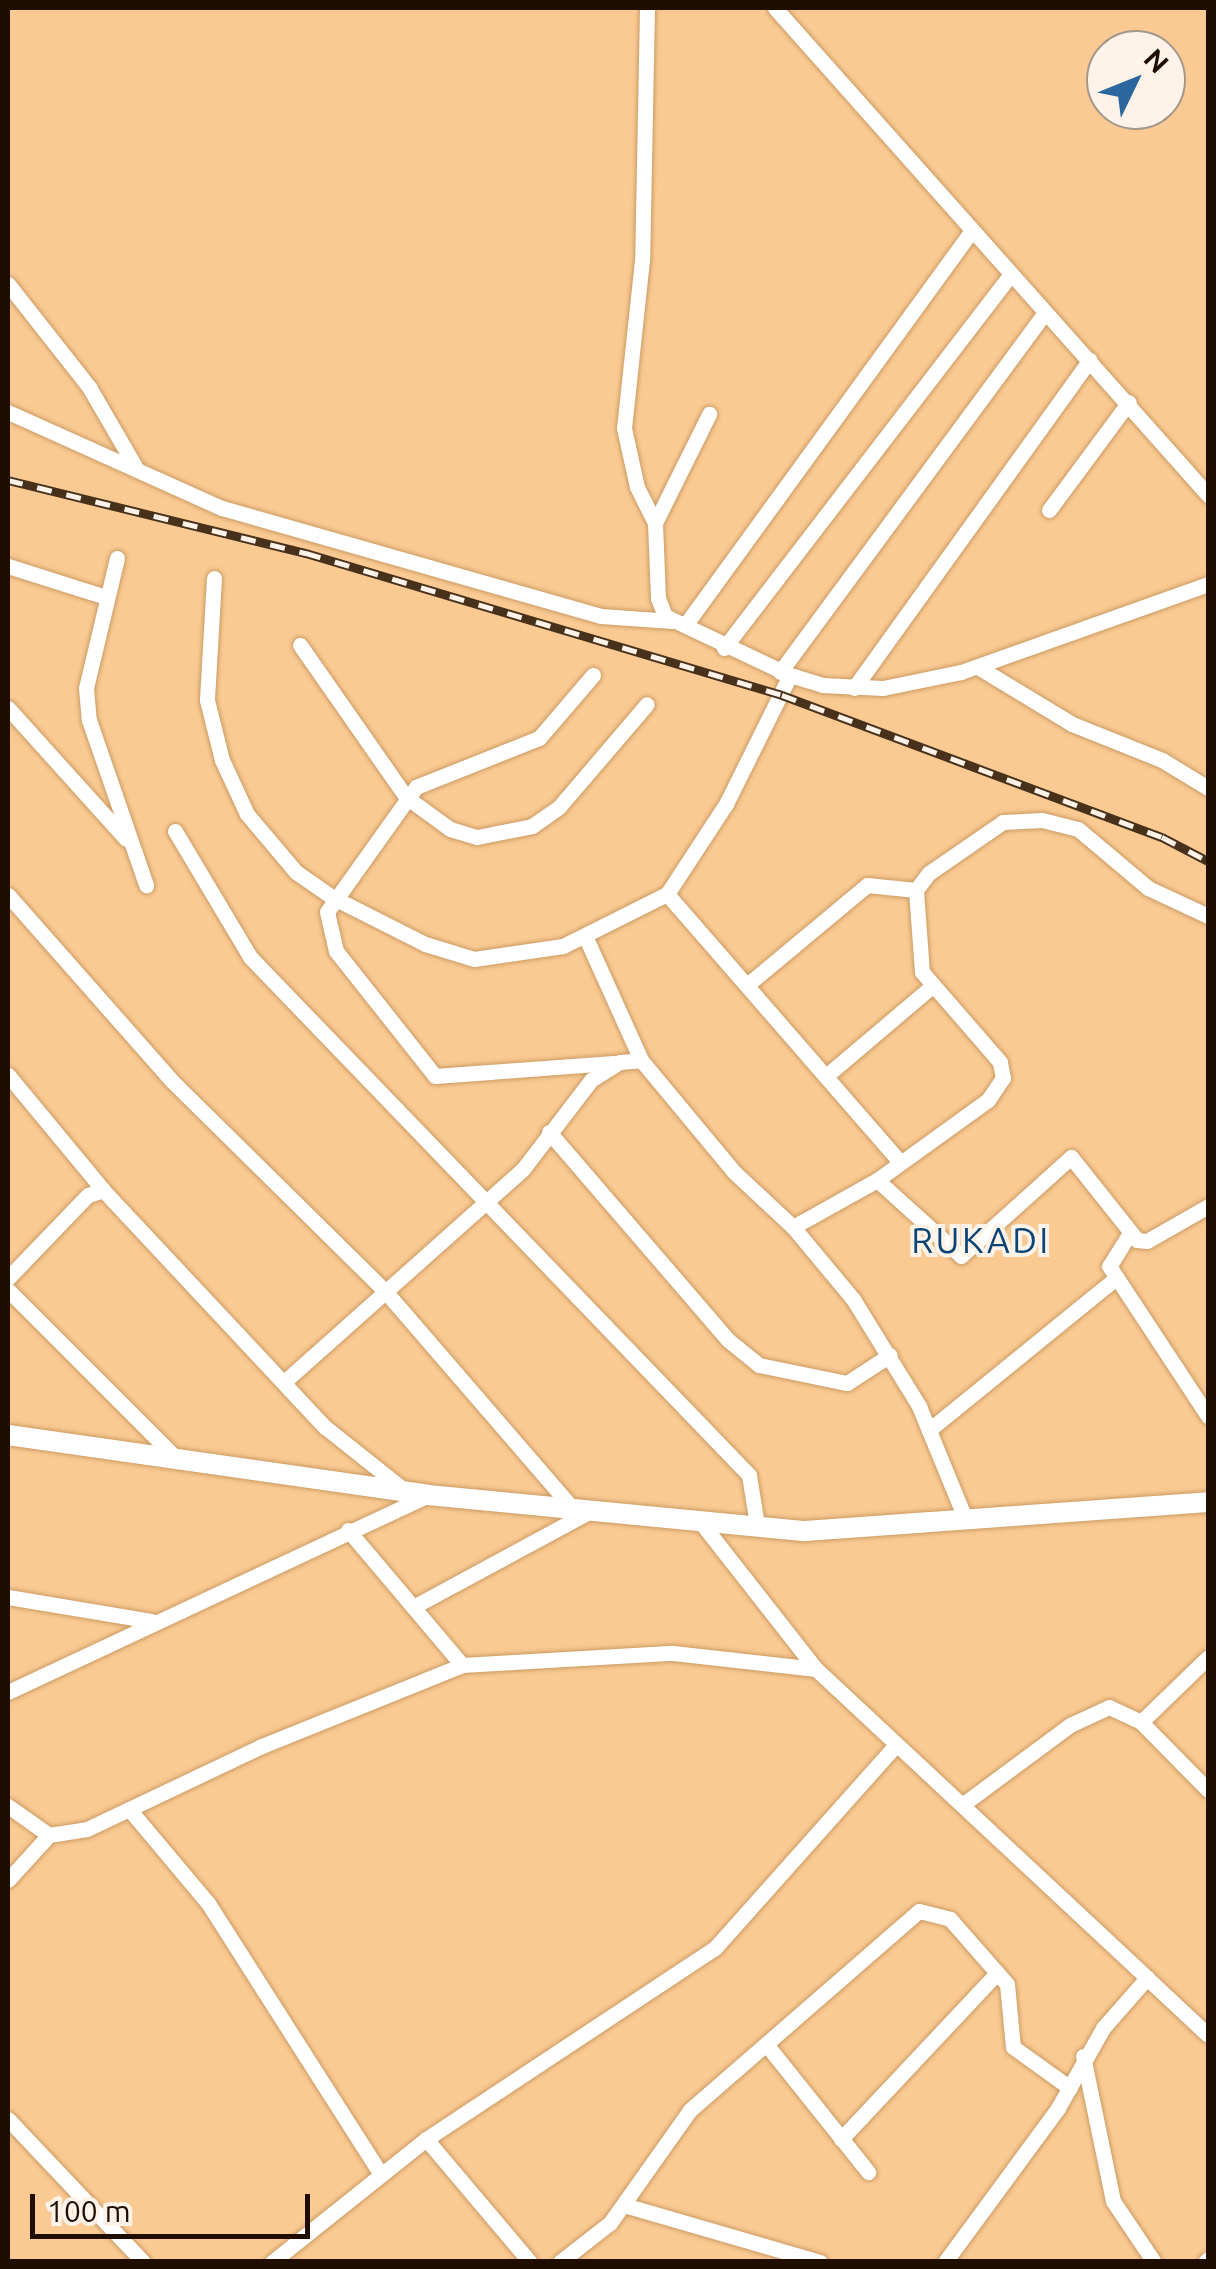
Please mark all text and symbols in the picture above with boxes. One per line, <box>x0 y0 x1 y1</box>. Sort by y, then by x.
north arrow <box>1086 30 1186 130</box>
text: N <box>1138 42 1175 79</box>
district label: RUKADI <box>911 1219 1051 1261</box>
scale bar <box>35 2174 315 2236</box>
text: 100 m <box>47 2194 131 2228</box>

